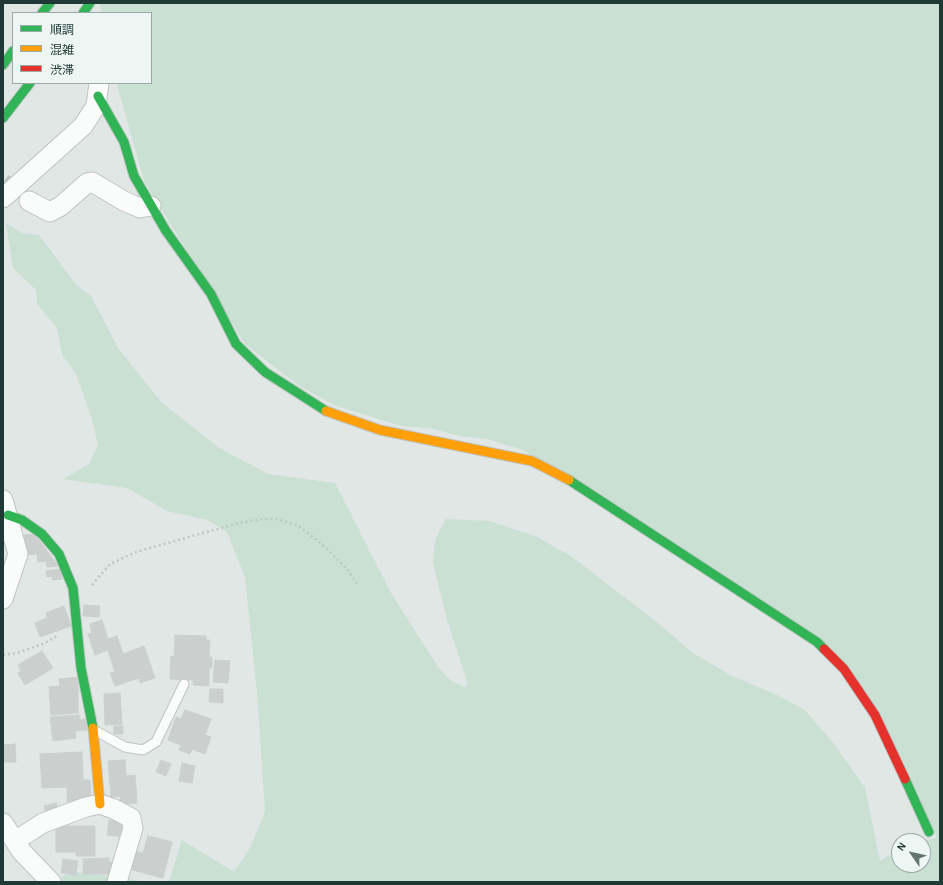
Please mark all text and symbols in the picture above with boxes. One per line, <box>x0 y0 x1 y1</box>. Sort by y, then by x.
legend <box>12 12 152 84</box>
text: 順調 <box>50 24 74 36</box>
text: 混雑 <box>50 44 74 56</box>
text: 渋滞 <box>50 64 74 76</box>
north arrow <box>891 833 931 873</box>
text: N <box>895 840 908 853</box>

